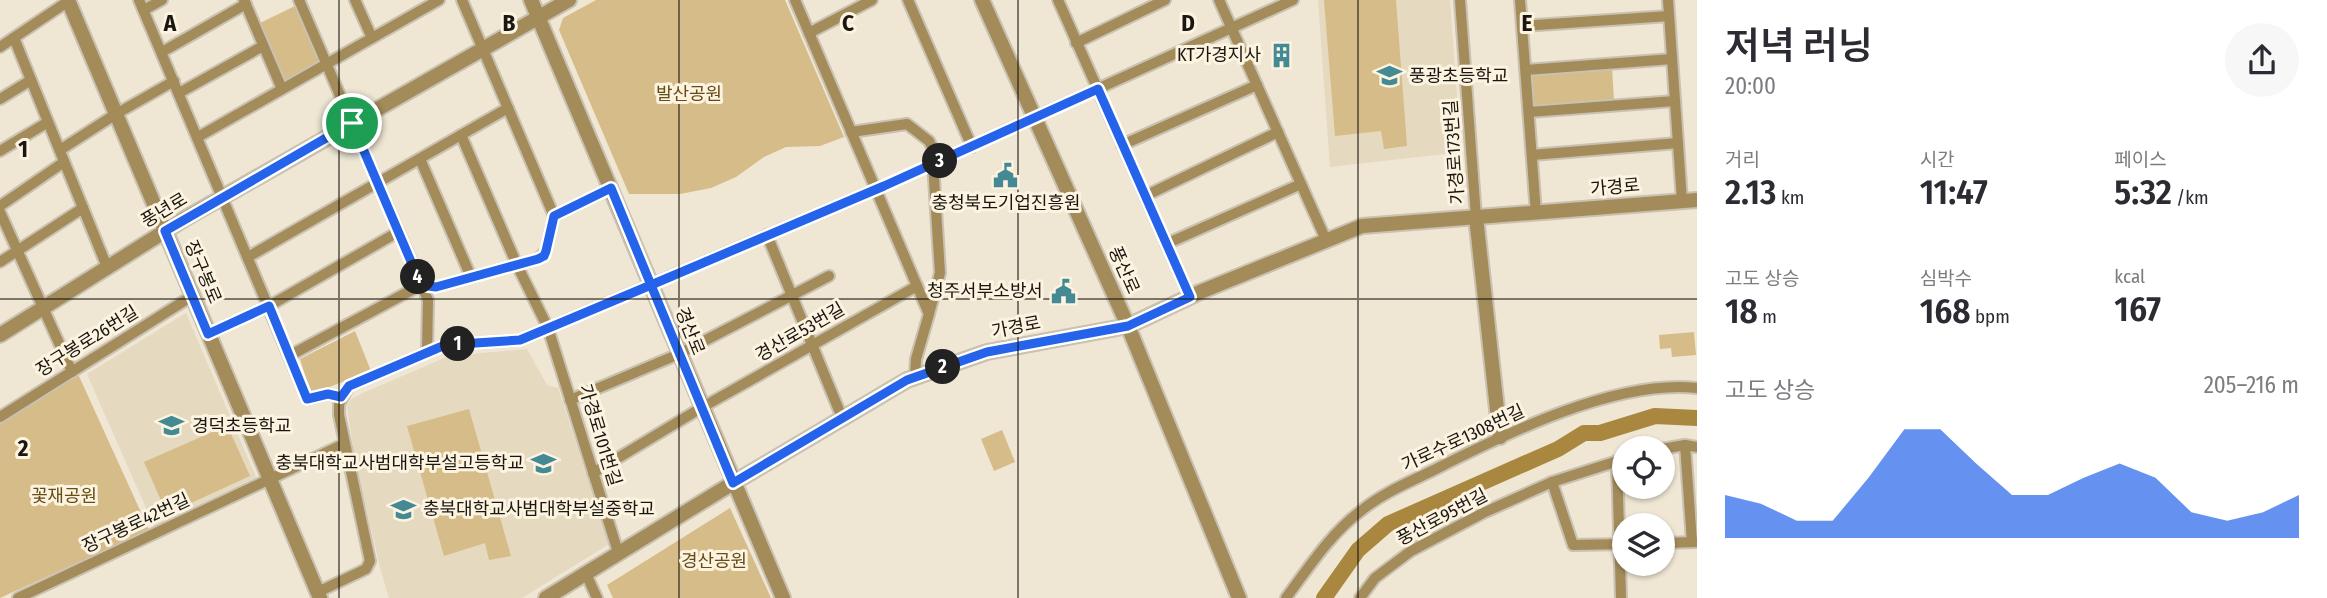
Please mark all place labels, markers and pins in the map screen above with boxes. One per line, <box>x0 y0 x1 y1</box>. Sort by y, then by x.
building icon: KT가경지사 <box>1267 41 1295 69</box>
place label: KT가경지사 <box>1177 44 1261 66</box>
school or university icon: 풍광초등학교 <box>1375 62 1403 90</box>
place label: 풍광초등학교 <box>1409 65 1508 87</box>
pin <box>322 93 382 153</box>
pin: 3 <box>922 144 958 178</box>
public building icon: 충청북도기업진흥원 <box>992 162 1020 190</box>
place label: 충청북도기업진흥원 <box>931 192 1081 214</box>
pin: 4 <box>400 260 436 294</box>
public building icon: 청주서부소방서 <box>1049 277 1077 305</box>
place label: 청주서부소방서 <box>927 280 1043 302</box>
pin: 1 <box>440 326 476 362</box>
pin: 2 <box>926 350 960 384</box>
school or university icon: 경덕초등학교 <box>158 412 186 440</box>
place label: 경덕초등학교 <box>192 415 291 437</box>
school or university icon: 충북대학교사범대학부설고등학교 <box>530 449 558 477</box>
place label: 충북대학교사범대학부설고등학교 <box>276 452 524 474</box>
school or university icon: 충북대학교사범대학부설중학교 <box>389 495 417 523</box>
place label: 충북대학교사범대학부설중학교 <box>423 498 655 520</box>

